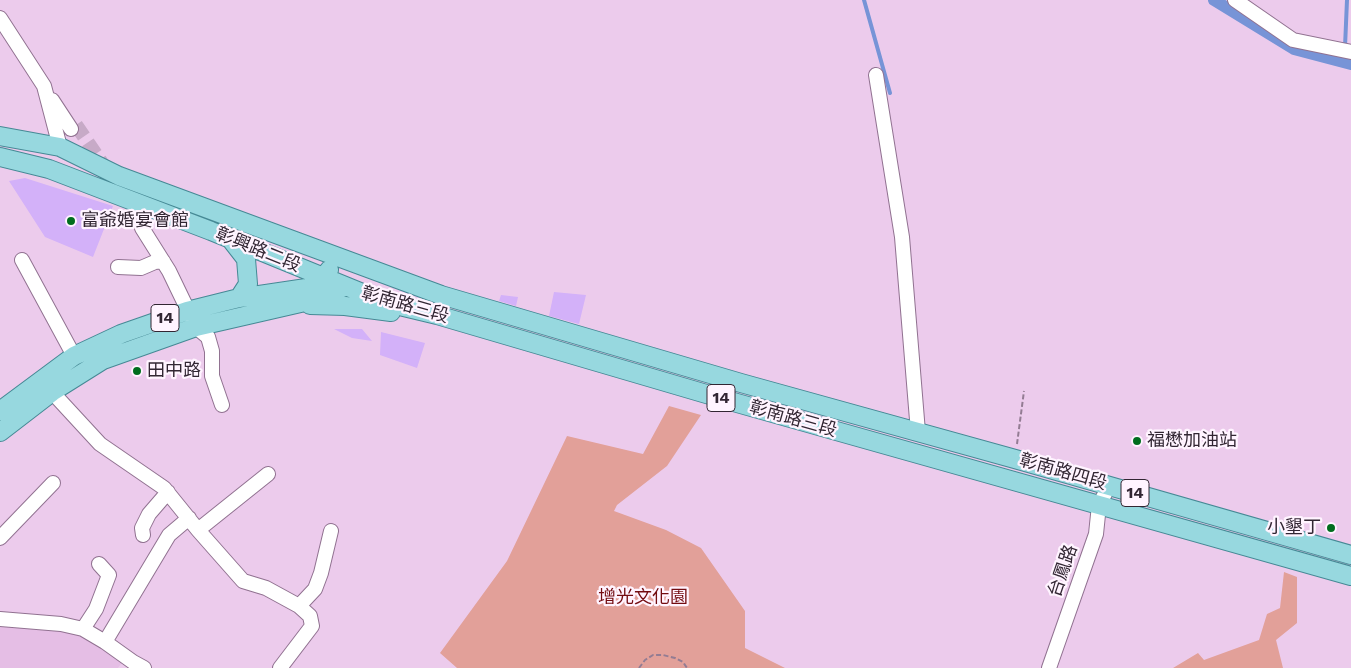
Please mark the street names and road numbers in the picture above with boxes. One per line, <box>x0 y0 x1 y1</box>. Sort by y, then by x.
street label: 彰興路二段 <box>212 223 304 277</box>
street label: 彰南路三段 <box>359 282 451 328</box>
road number: 14 <box>151 304 179 332</box>
road number: 14 <box>707 384 735 412</box>
street label: 彰南路三段 <box>747 396 839 442</box>
street label: 彰南路四段 <box>1017 449 1109 495</box>
road number: 14 <box>1121 479 1149 506</box>
street label: 台鳳路 <box>1044 542 1082 600</box>

